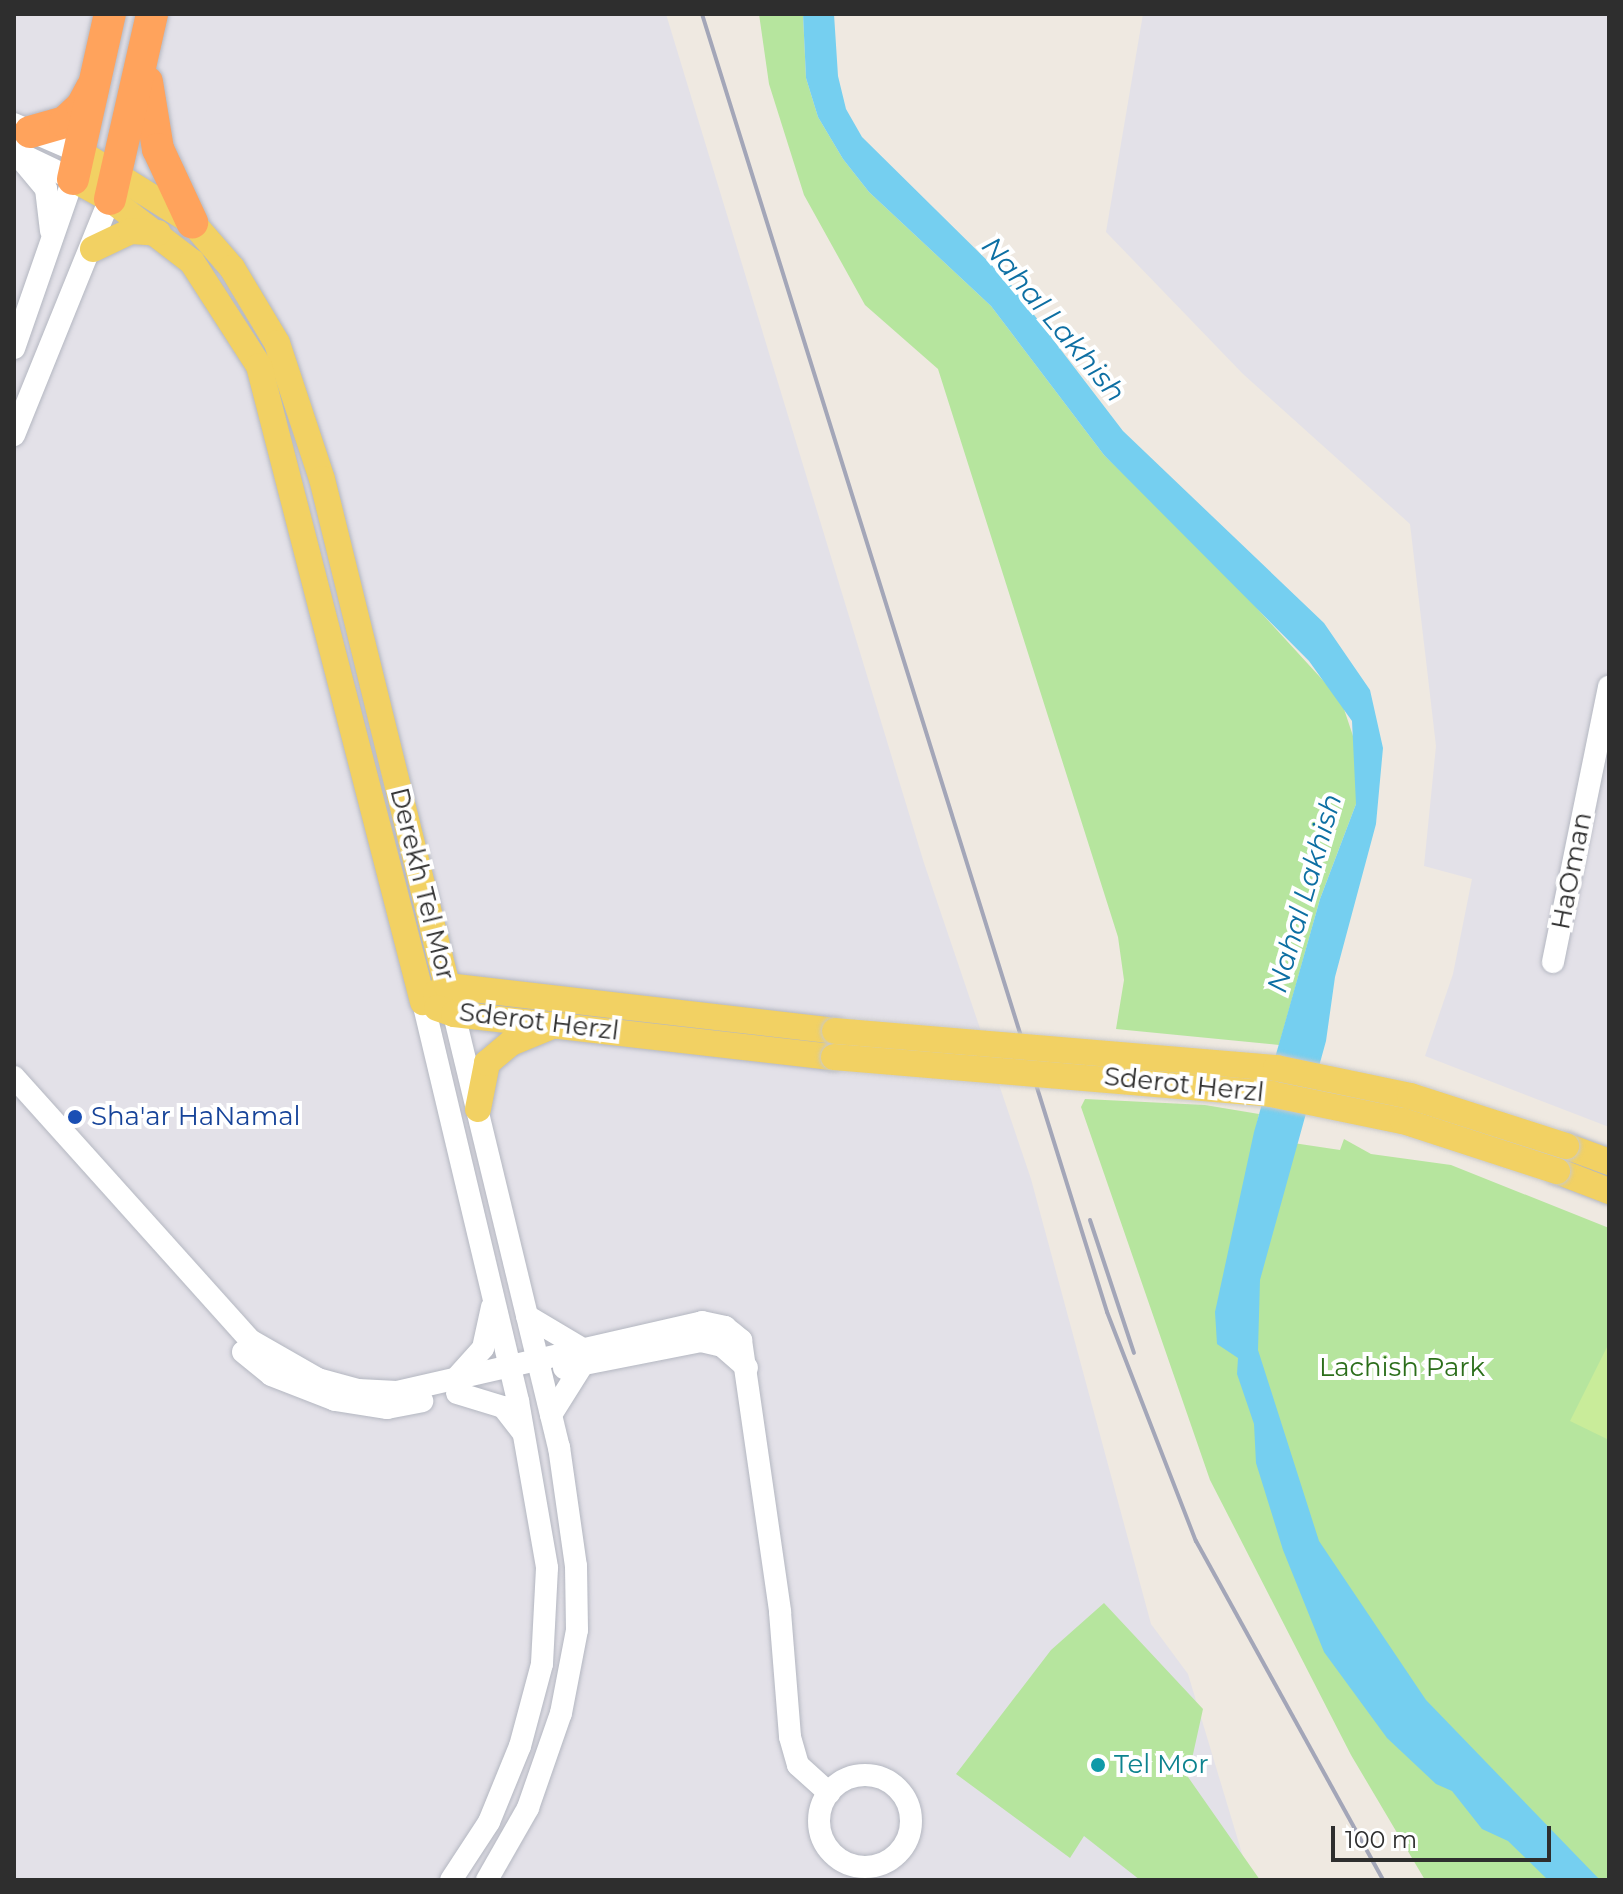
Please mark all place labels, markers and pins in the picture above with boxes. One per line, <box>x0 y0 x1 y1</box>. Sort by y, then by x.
place label: Sha'ar HaNamal <box>91 1101 301 1133</box>
marker: Sha'ar HaNamal <box>66 1108 84 1126</box>
place label: Tel Mor <box>1114 1749 1209 1781</box>
marker: Tel Mor <box>1089 1756 1107 1774</box>

